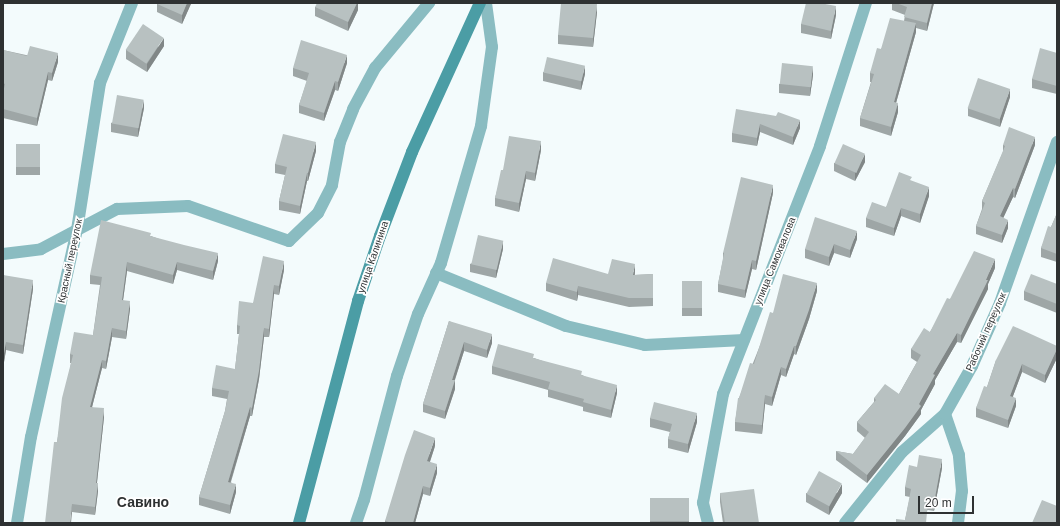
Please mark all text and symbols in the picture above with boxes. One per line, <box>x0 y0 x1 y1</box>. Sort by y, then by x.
street label: улица Самохвалова <box>752 215 798 307</box>
street label: Красный переулок <box>55 218 85 304</box>
street label: улица Калинина <box>355 219 391 295</box>
street label: Рабочий переулок <box>963 291 1009 373</box>
scale bar <box>920 488 976 514</box>
district label: Савино <box>117 494 169 510</box>
text: 20 m <box>925 496 952 510</box>

